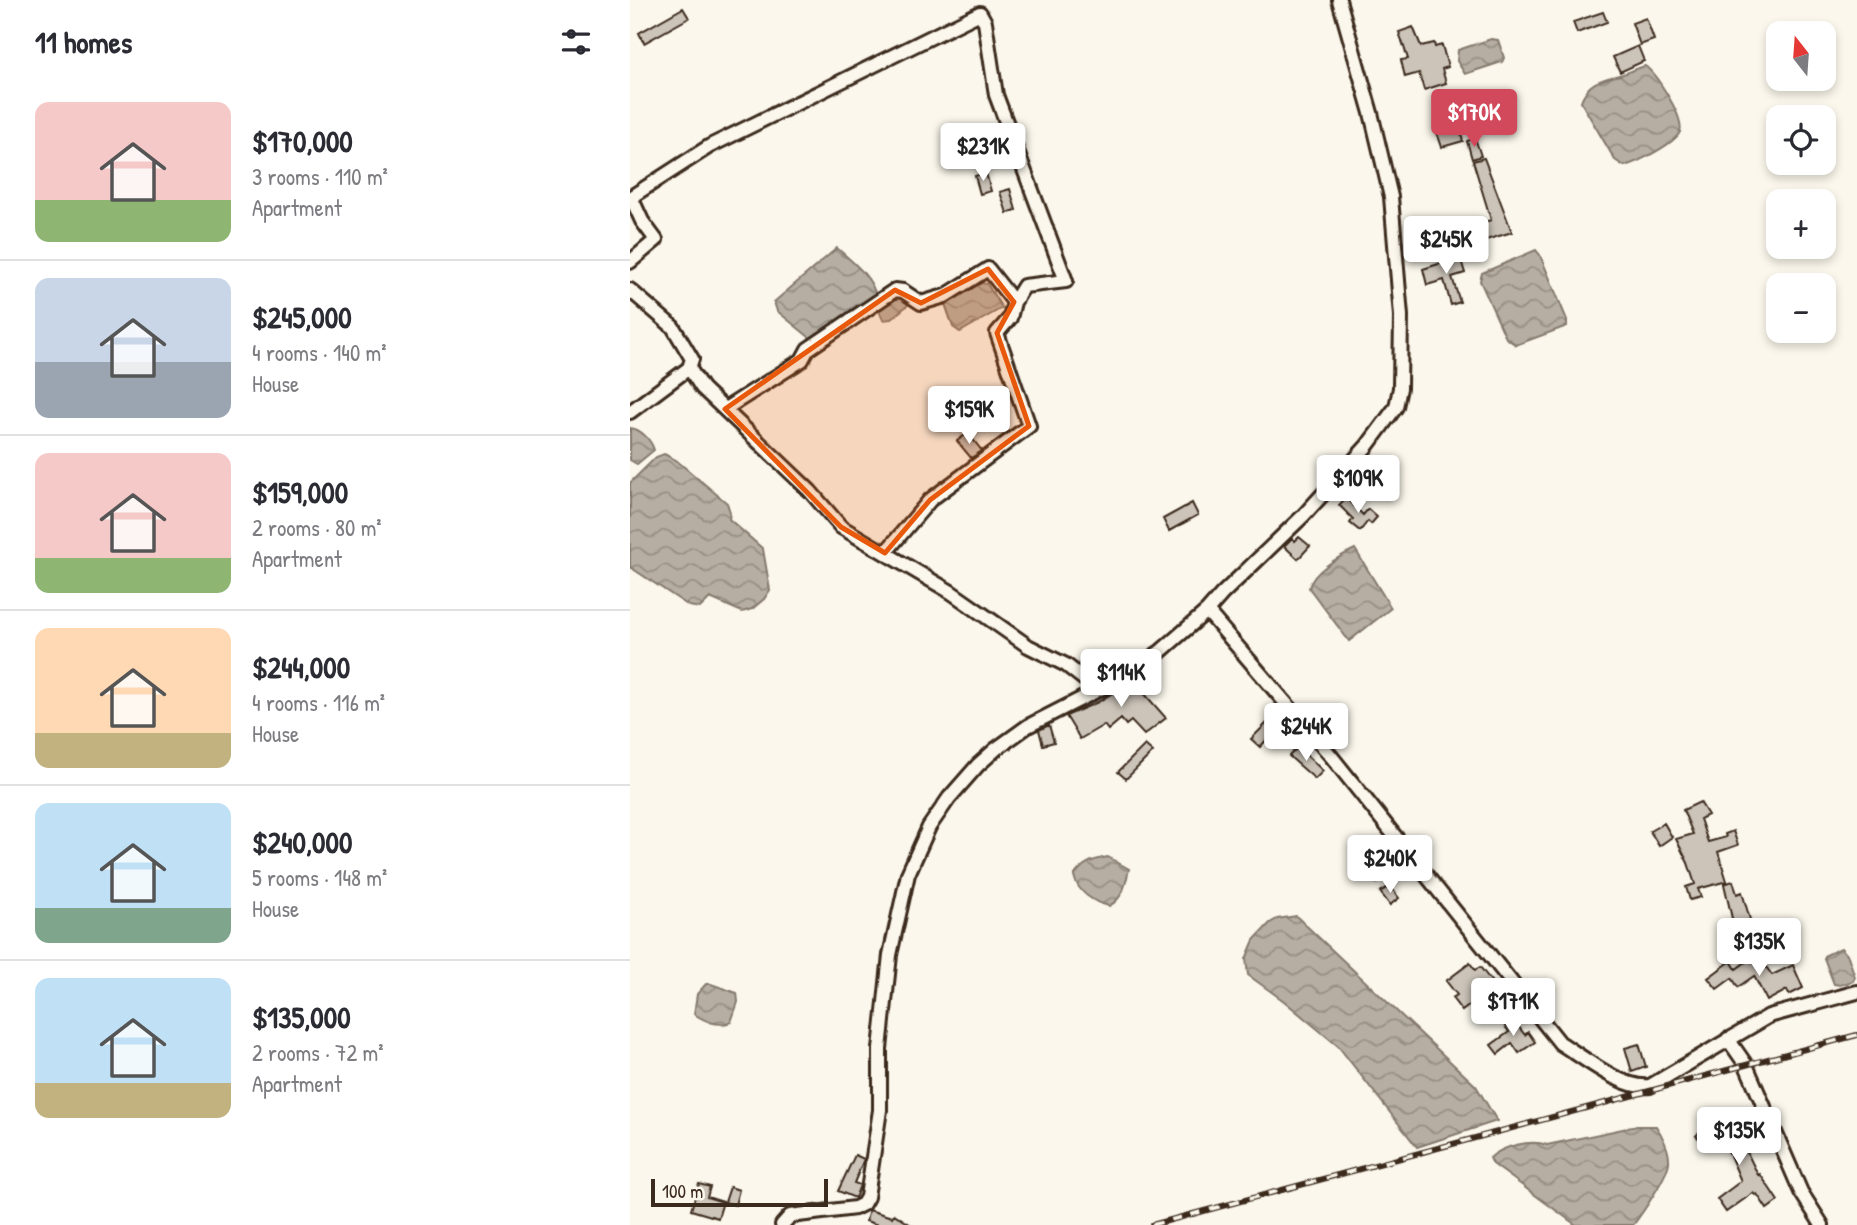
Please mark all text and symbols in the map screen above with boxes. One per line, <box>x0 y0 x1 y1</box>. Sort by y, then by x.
north arrow <box>1766 21 1836 91</box>
map controls <box>1766 21 1836 343</box>
text: 11 homes <box>35 22 132 62</box>
icon: filters <box>557 23 595 61</box>
pin: $170K <box>1425 90 1523 149</box>
text: $170K <box>1447 96 1501 127</box>
button: locate <box>1766 105 1836 175</box>
text: $170,000 <box>252 121 353 161</box>
pin: $231K <box>934 124 1032 183</box>
icon: home <box>91 130 175 214</box>
text: $231K <box>956 130 1010 161</box>
text: 3 rooms · 110 m² <box>252 161 388 192</box>
button: + <box>1766 189 1836 259</box>
text: Apartment <box>252 192 342 223</box>
pin: $245K <box>1397 216 1495 276</box>
text: $245K <box>1420 223 1472 254</box>
button: − <box>1766 273 1836 343</box>
text: $245,000 <box>252 297 352 337</box>
icon: home <box>91 306 175 390</box>
text: 4 rooms · 140 m² <box>252 337 386 368</box>
text: House <box>252 368 299 399</box>
pin: $159K <box>920 386 1018 446</box>
text: $159K <box>944 393 994 424</box>
pin: $109K <box>1309 456 1407 515</box>
text: $109K <box>1333 462 1383 493</box>
text: $159,000 <box>252 472 348 512</box>
icon: home <box>91 481 175 565</box>
text: 2 rooms · 80 m² <box>252 512 382 543</box>
text: Apartment <box>252 543 342 574</box>
text: $244,000 <box>252 647 350 687</box>
pin: $114K <box>1072 650 1170 709</box>
icon: home <box>91 656 175 740</box>
text: $114K <box>1096 656 1146 687</box>
text: 4 rooms · 116 m² <box>252 687 385 718</box>
pin: $244K <box>1257 704 1355 763</box>
text: $244K <box>1280 710 1332 741</box>
text: House <box>252 718 299 749</box>
text: $240,000 <box>252 822 352 862</box>
icon: home <box>91 831 175 915</box>
pin: $240K <box>1341 836 1439 895</box>
text: $240K <box>1363 842 1417 873</box>
text: 5 rooms · 148 m² <box>252 862 387 893</box>
text: House <box>252 893 299 924</box>
pin: $135K <box>1710 918 1808 978</box>
text: $135K <box>1733 925 1785 956</box>
pin: $171K <box>1464 978 1562 1038</box>
text: $171K <box>1487 985 1539 1016</box>
text: $135,000 <box>252 997 351 1037</box>
icon: home <box>91 1006 175 1090</box>
text: 2 rooms · 72 m² <box>252 1037 384 1068</box>
text: Apartment <box>252 1068 342 1099</box>
pin: $135K <box>1690 1108 1788 1167</box>
text: $135K <box>1713 1114 1765 1145</box>
scale bar <box>651 1176 828 1208</box>
text: 100 m <box>662 1178 703 1204</box>

